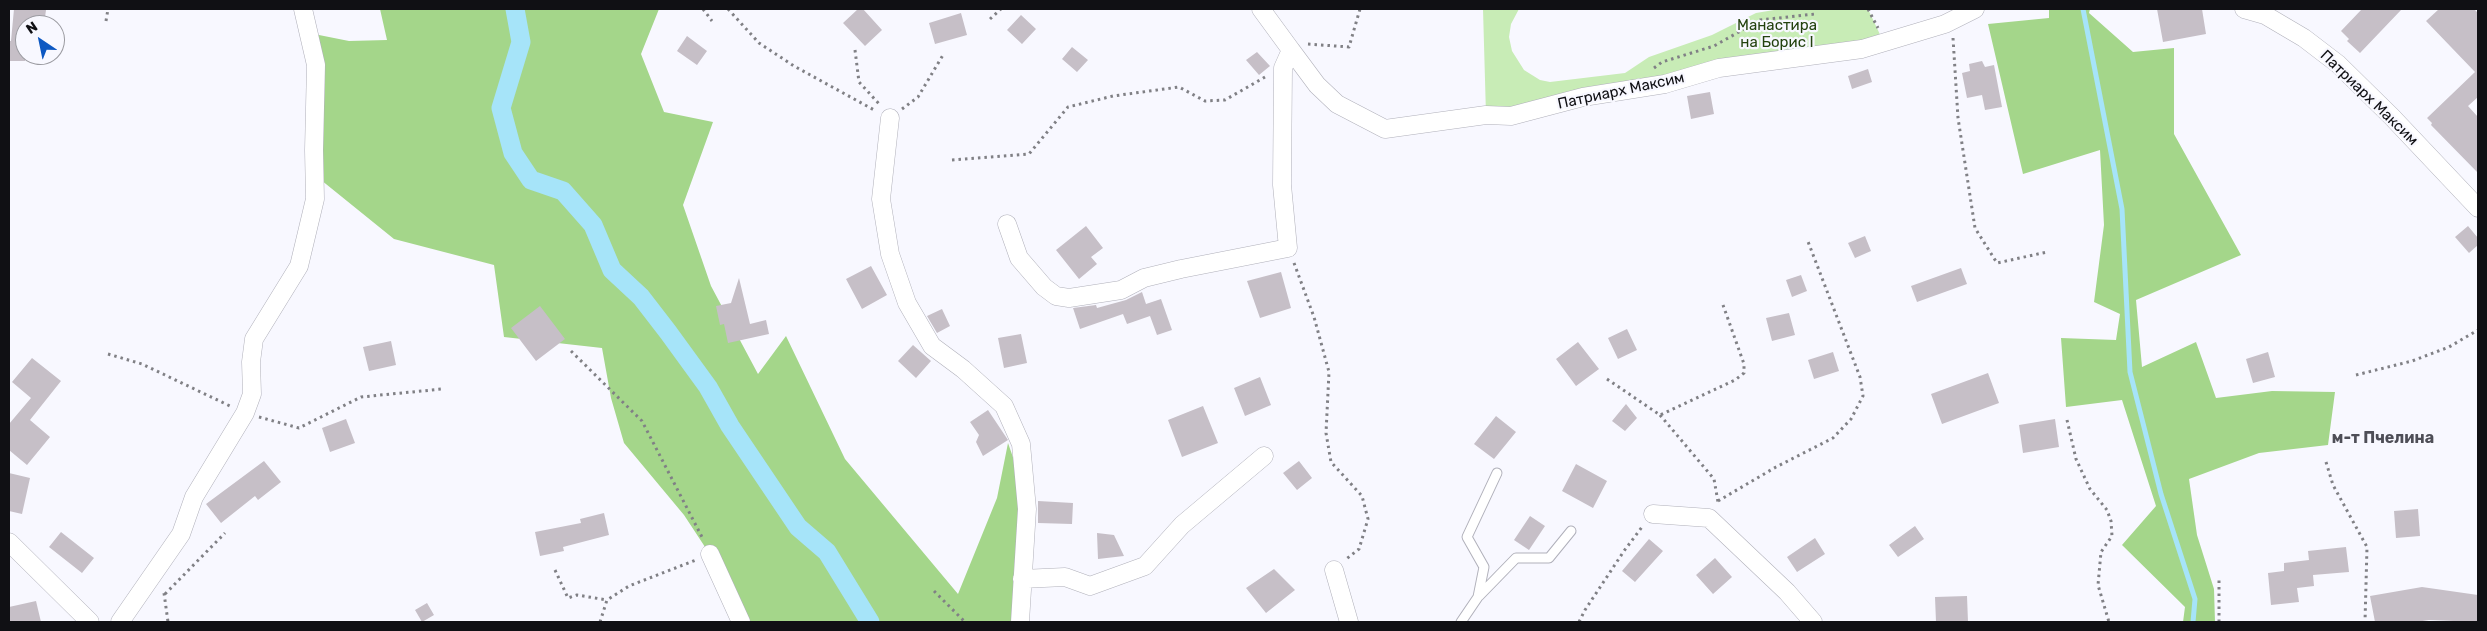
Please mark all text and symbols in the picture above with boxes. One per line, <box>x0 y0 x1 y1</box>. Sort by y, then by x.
north arrow <box>15 15 65 65</box>
park label: Манастира на Борис І <box>1737 17 1817 52</box>
text: N <box>23 18 41 38</box>
street label: Патриарх Максим <box>2316 47 2422 149</box>
street label: Патриарх Максим <box>1556 69 1686 113</box>
district label: м-т Пчелина <box>2332 428 2434 448</box>

